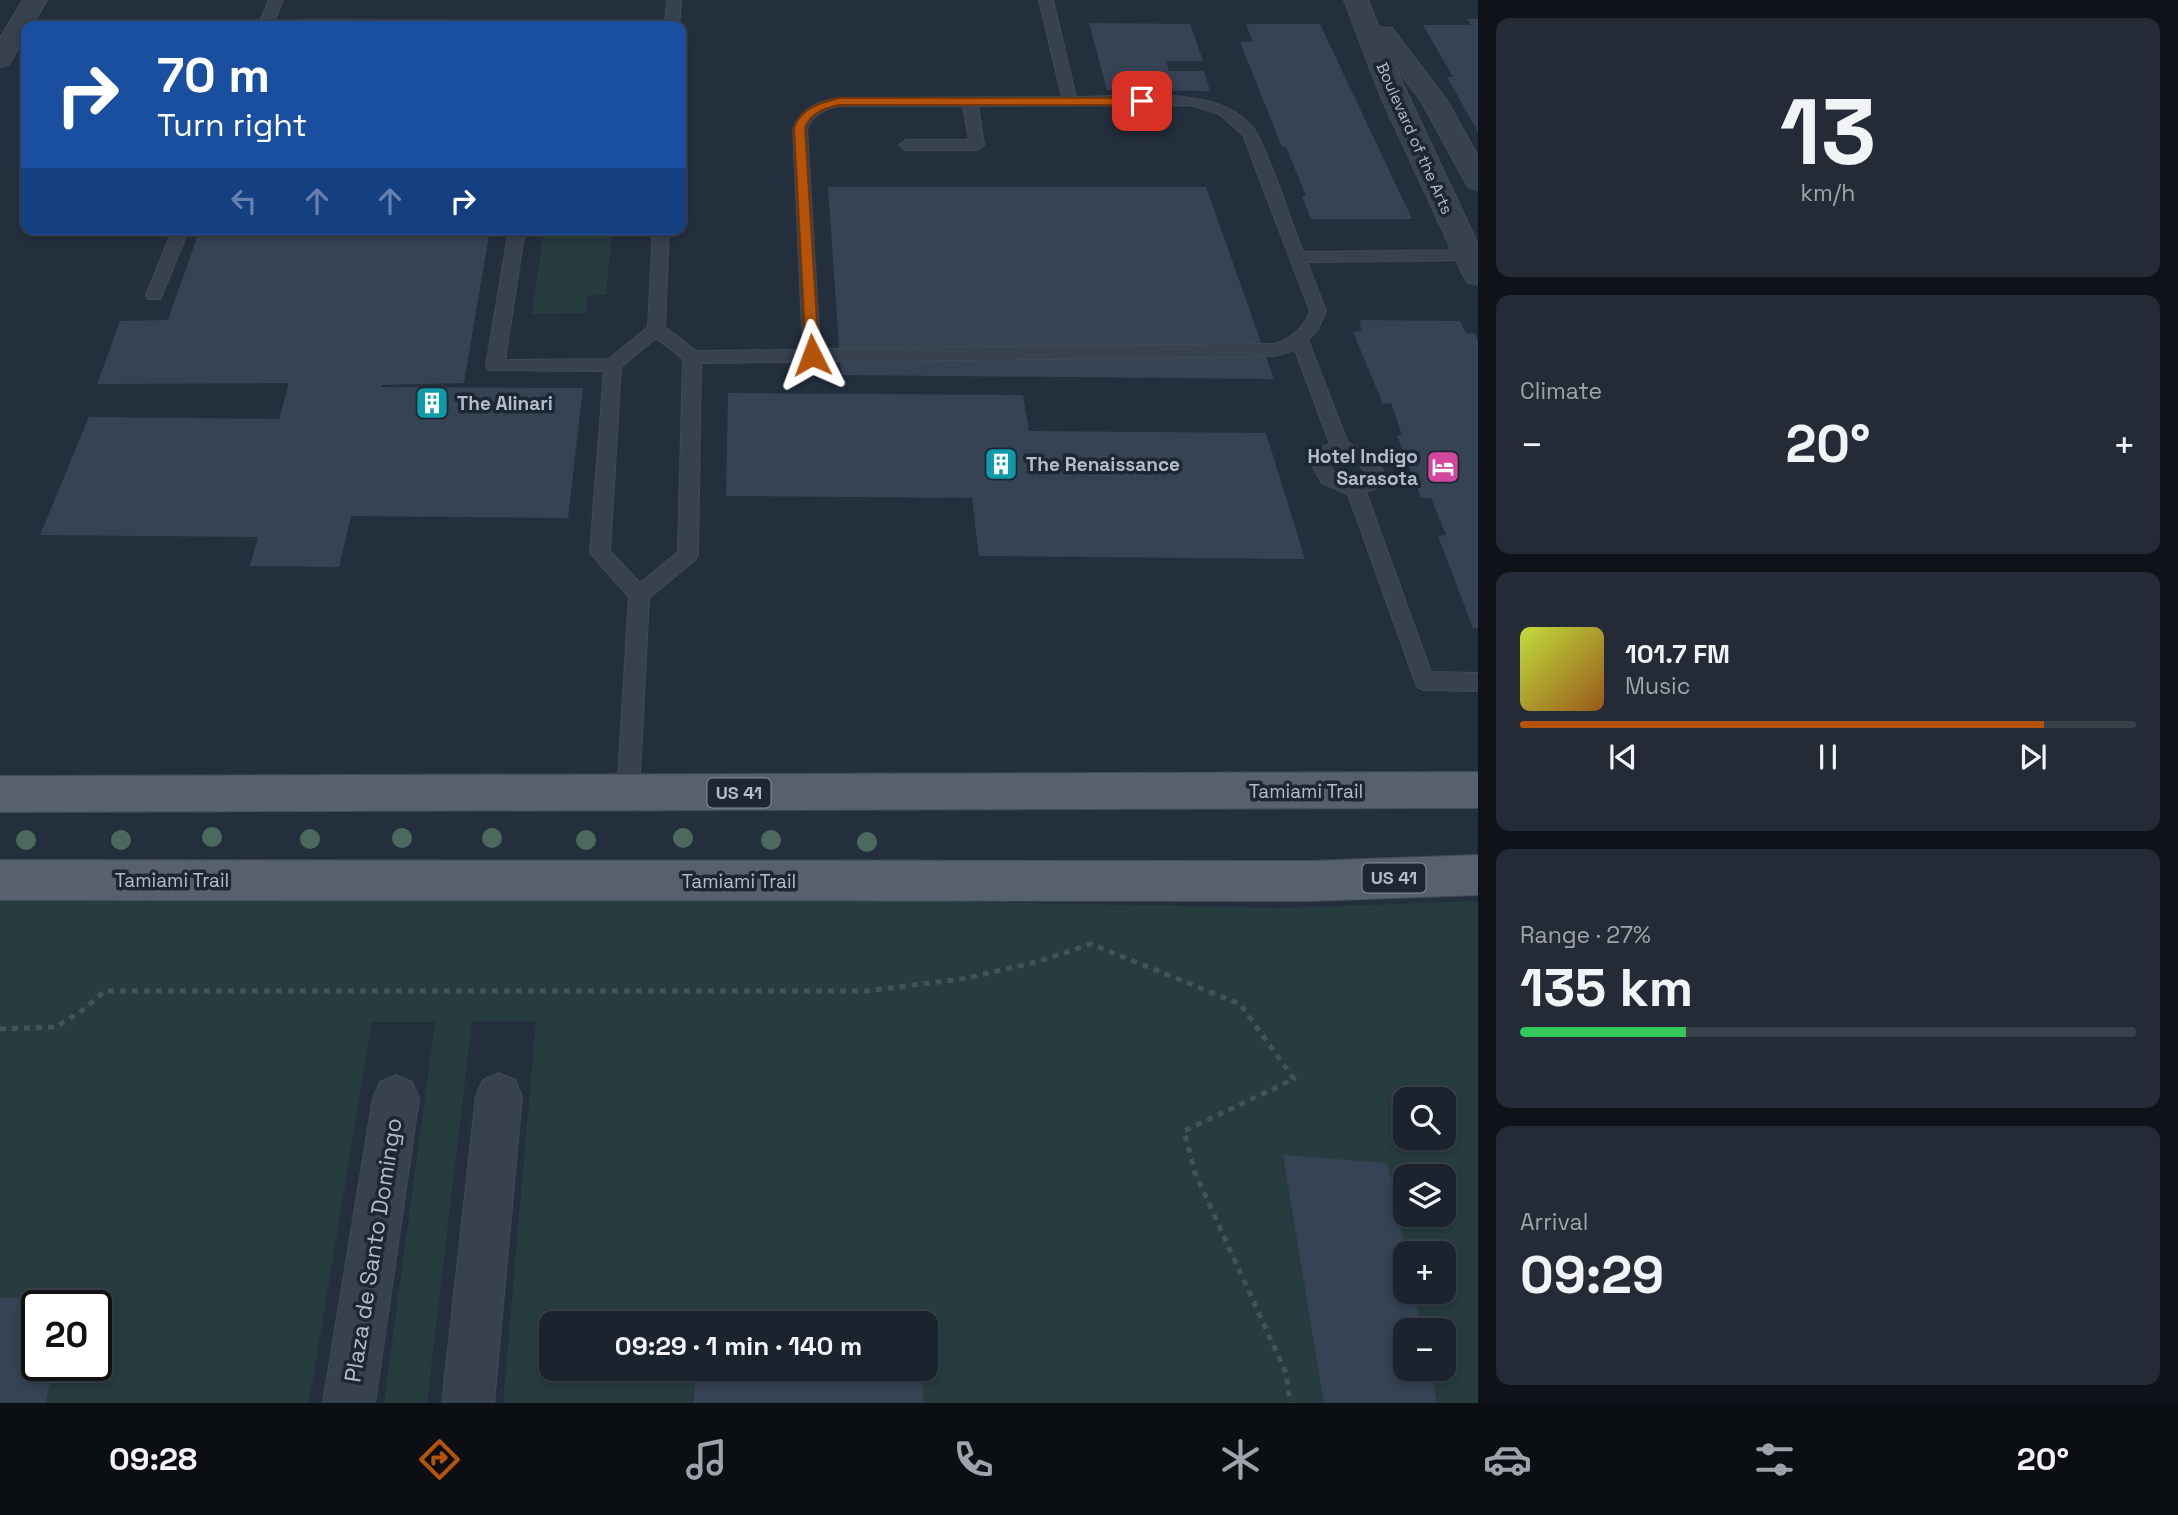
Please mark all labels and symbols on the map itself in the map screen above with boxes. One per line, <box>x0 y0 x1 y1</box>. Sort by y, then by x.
street label: Boulevard of the Arts <box>1372 59 1458 218</box>
pin <box>1112 71 1172 131</box>
position arrow <box>775 318 849 392</box>
building icon: The Alinari <box>413 384 451 422</box>
place label: The Alinari <box>457 391 553 416</box>
place label: Hotel Indigo Sarasota <box>1307 444 1418 491</box>
building icon: The Renaissance <box>982 445 1020 483</box>
hotel icon: Hotel Indigo Sarasota <box>1424 448 1462 486</box>
place label: The Renaissance <box>1026 452 1180 477</box>
road number: US 41 <box>708 778 770 808</box>
street label: Tamiami Trail <box>1249 779 1363 804</box>
road number: US 41 <box>1362 864 1426 892</box>
street label: Tamiami Trail <box>115 868 229 893</box>
street label: Tamiami Trail <box>682 869 796 894</box>
street label: Plaza de Santo Domingo <box>337 1116 409 1384</box>
speed limit sign: 20 <box>21 1290 112 1381</box>

